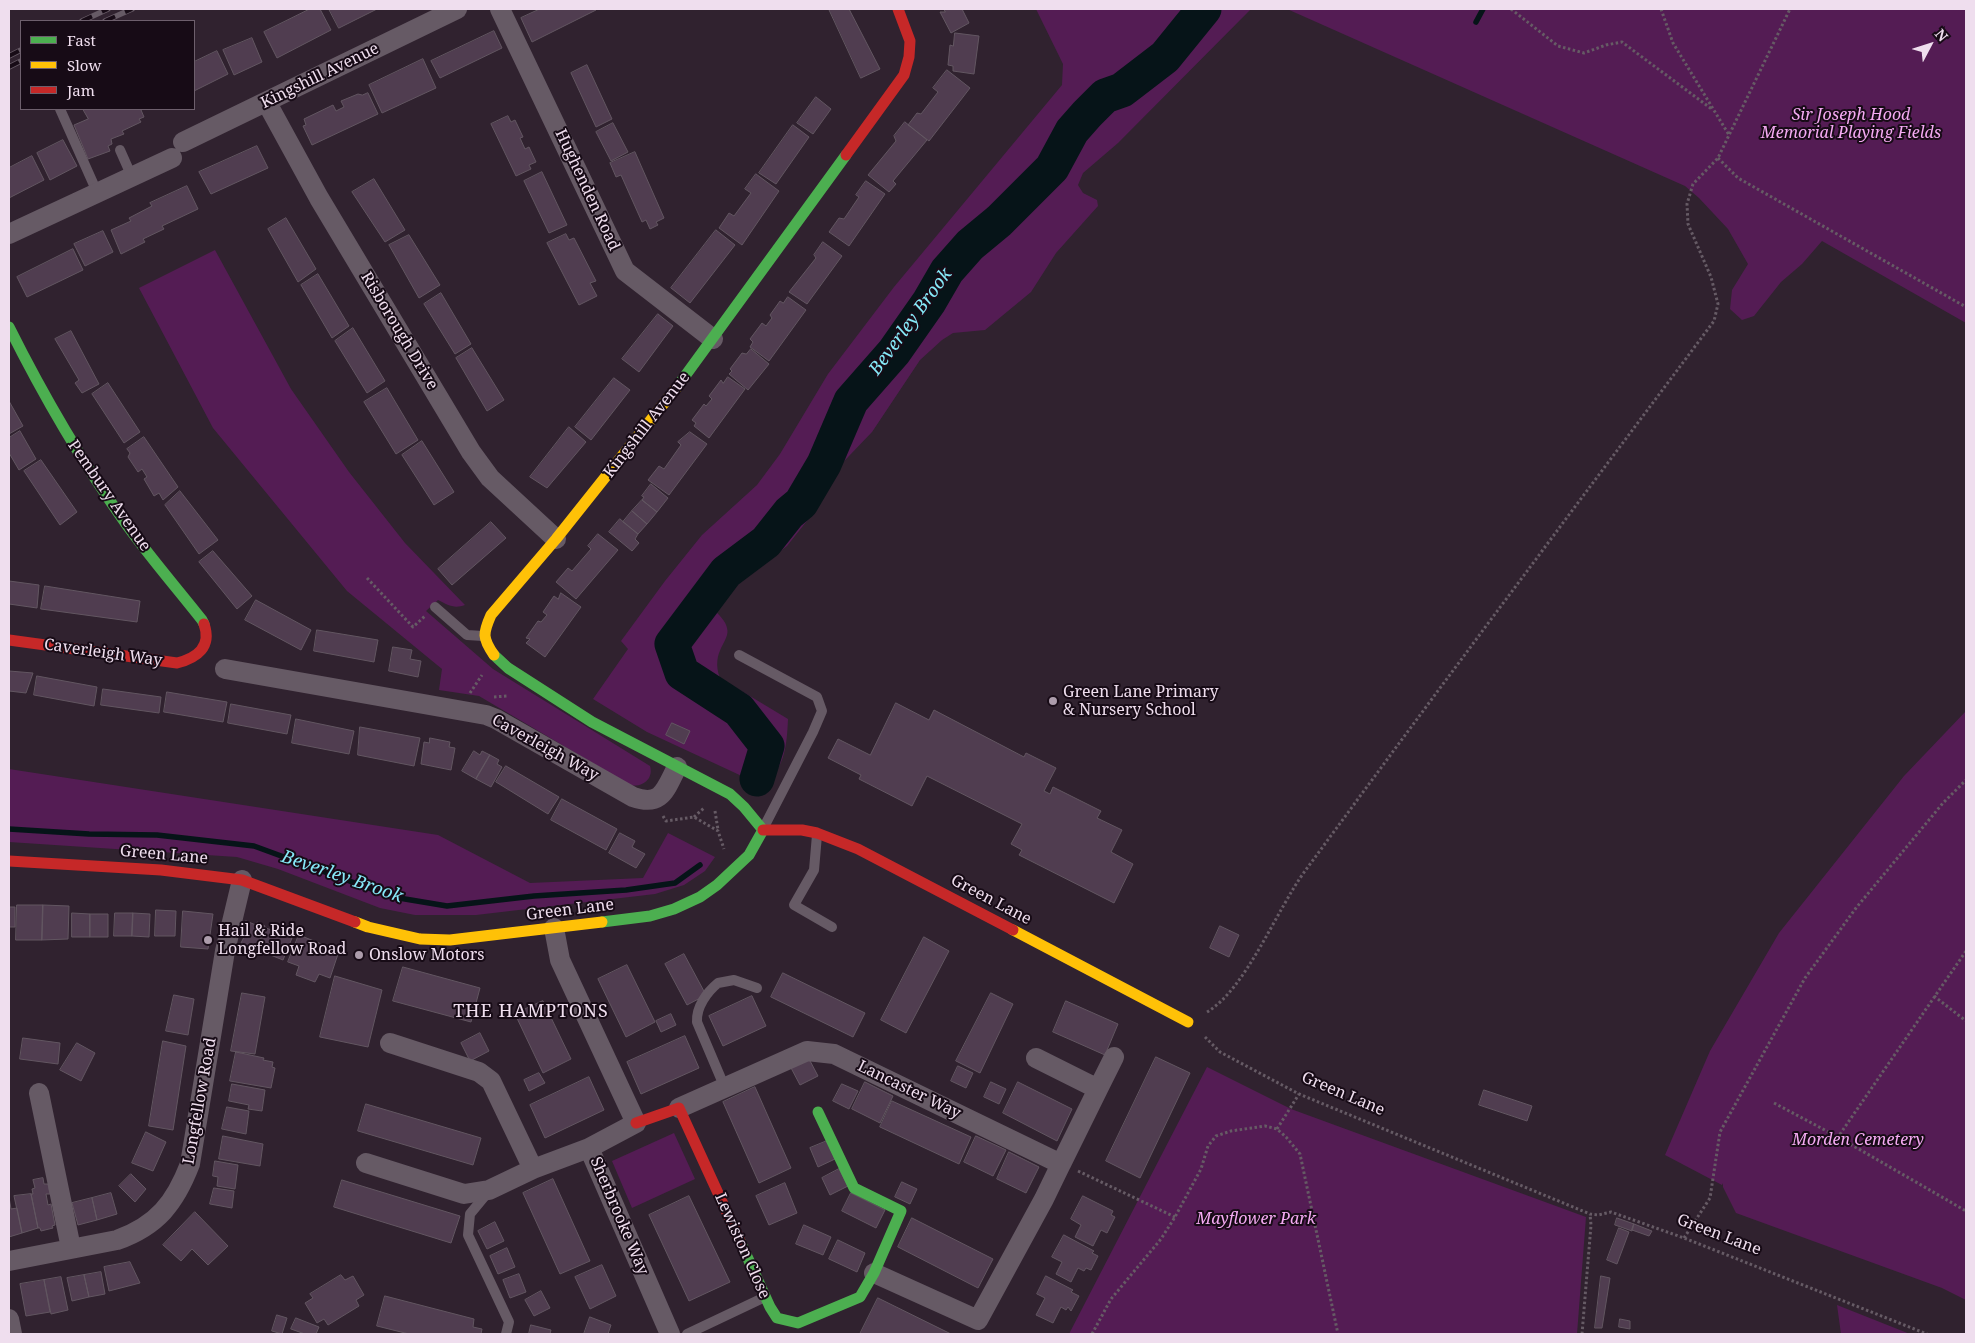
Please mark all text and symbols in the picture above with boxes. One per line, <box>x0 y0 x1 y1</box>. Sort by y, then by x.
legend <box>20 20 195 110</box>
north arrow <box>1905 20 1955 70</box>
text: N <box>1931 25 1953 45</box>
text: Fast <box>67 30 96 50</box>
street label: Kingshill Avenue <box>258 39 382 113</box>
text: Slow <box>67 55 101 75</box>
text: Jam <box>67 80 95 100</box>
park label: Sir Joseph Hood Memorial Playing Fields <box>1761 105 1941 143</box>
street label: Hughenden Road <box>550 126 624 254</box>
water label: Beverley Brook <box>865 264 957 380</box>
street label: Risborough Drive <box>356 269 442 393</box>
street label: Kingshill Avenue <box>600 368 694 482</box>
street label: Pembury Avenue <box>63 437 155 555</box>
street label: Caverleigh Way <box>43 635 163 671</box>
place label: Green Lane Primary & Nursery School <box>1063 682 1219 720</box>
marker: Green Lane Primary & Nursery School <box>1047 695 1059 707</box>
street label: Caverleigh Way <box>488 711 602 785</box>
street label: Green Lane <box>119 842 209 868</box>
water label: Beverley Brook <box>278 846 406 908</box>
street label: Green Lane <box>947 871 1035 929</box>
street label: Green Lane <box>525 895 615 925</box>
place label: Hail & Ride Longfellow Road <box>218 921 346 959</box>
marker: Hail & Ride Longfellow Road <box>202 934 214 946</box>
place label: Onslow Motors <box>369 945 484 965</box>
marker: Onslow Motors <box>353 949 365 961</box>
district label: THE HAMPTONS <box>452 1001 610 1023</box>
street label: Longfellow Road <box>179 1036 221 1166</box>
street label: Lancaster Way <box>854 1057 964 1123</box>
street label: Green Lane <box>1299 1068 1387 1120</box>
park label: Morden Cemetery <box>1792 1130 1924 1150</box>
street label: Sherbrooke Way <box>586 1154 652 1278</box>
street label: Lewiston Close <box>710 1190 774 1302</box>
park label: Mayflower Park <box>1196 1209 1316 1229</box>
street label: Green Lane <box>1674 1210 1764 1260</box>

